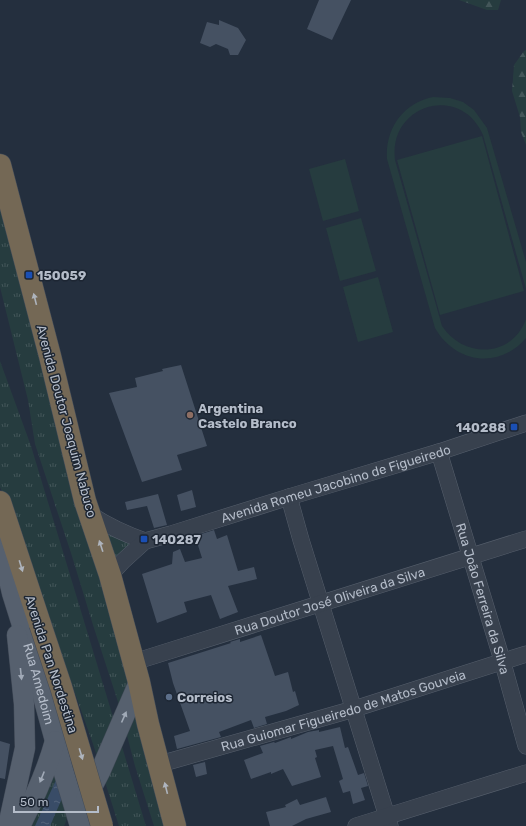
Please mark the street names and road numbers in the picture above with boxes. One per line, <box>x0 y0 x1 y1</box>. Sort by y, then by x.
street label: Avenida Doutor Joaquim Nabuco <box>34 323 100 519</box>
street label: Avenida Romeu Jacobino de Figueiredo <box>219 442 453 526</box>
street label: Rua João Ferreira da Silva <box>453 521 513 676</box>
street label: Rua Doutor José Oliveira da Silva <box>233 564 427 638</box>
street label: Avenida Pan Nordestina <box>22 593 81 735</box>
street label: Rua Amedoim <box>20 641 57 726</box>
street label: Rua Guiomar Figueiredo de Matos Gouveia <box>219 667 468 754</box>

